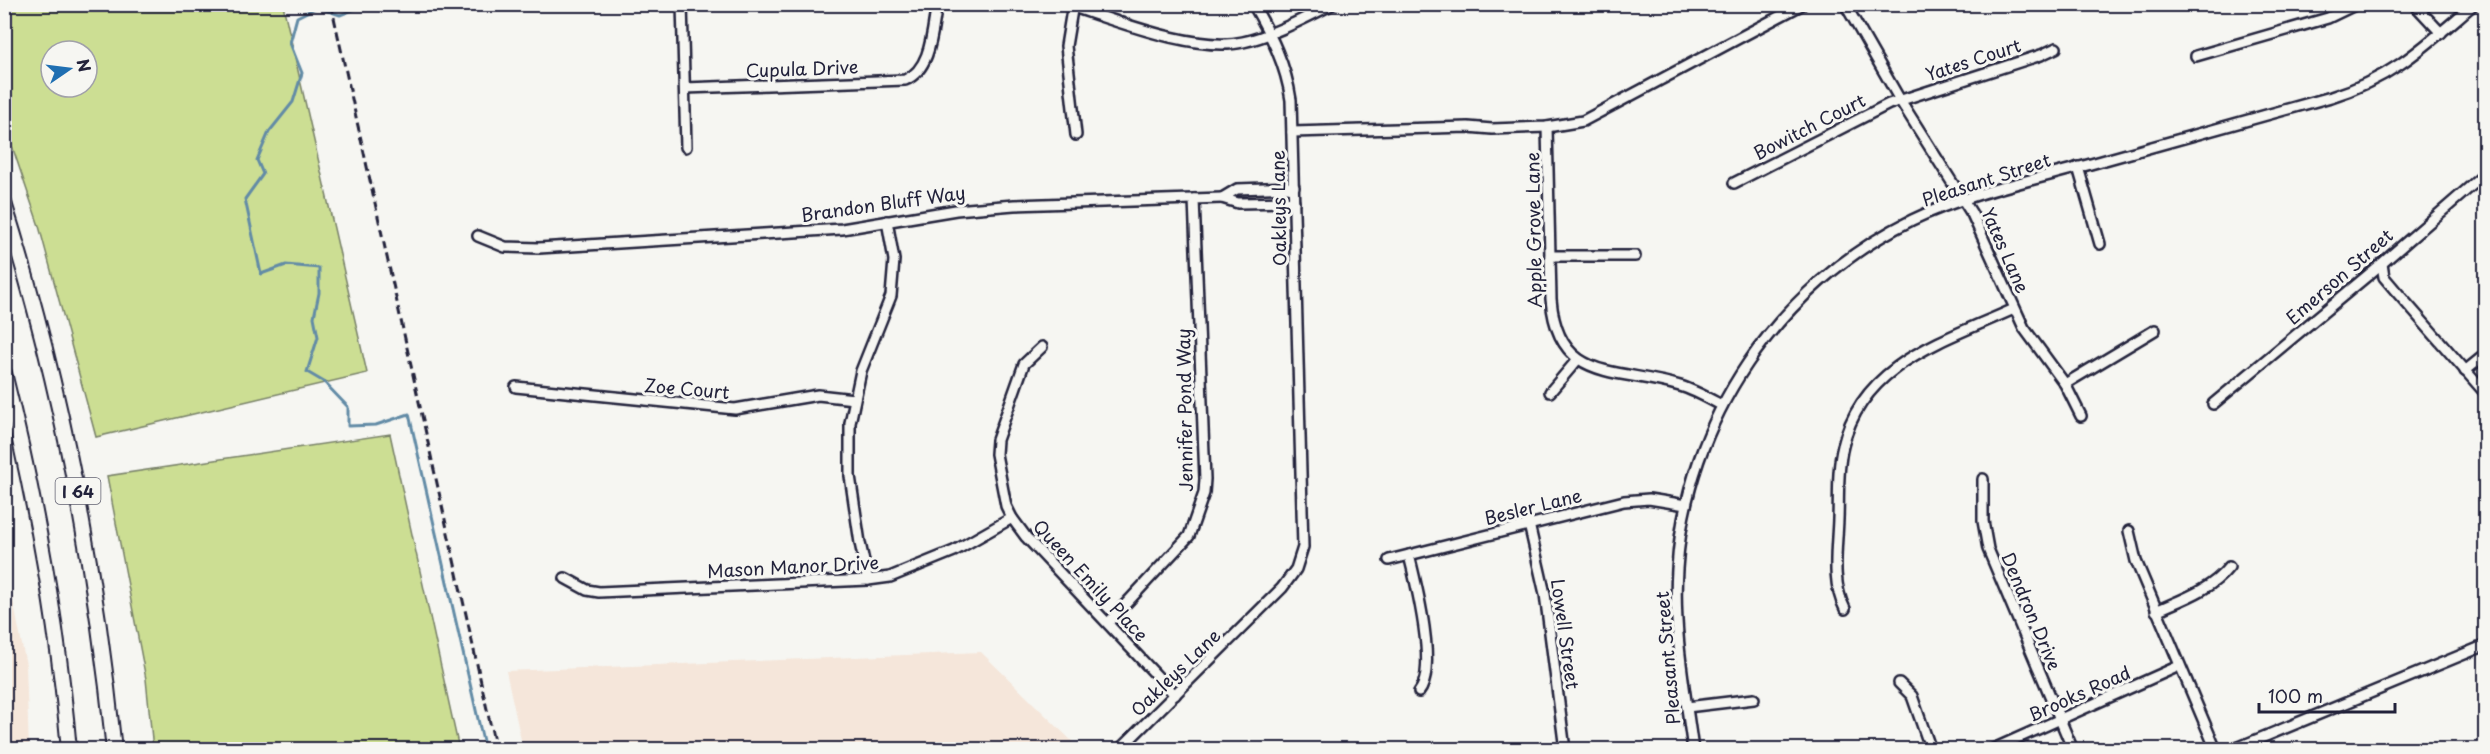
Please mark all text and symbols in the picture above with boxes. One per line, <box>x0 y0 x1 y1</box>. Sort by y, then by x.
street label: Yates Court <box>1922 31 2024 87</box>
north arrow <box>39 39 99 99</box>
street label: Cupula Drive <box>745 53 859 83</box>
text: N <box>71 56 98 74</box>
street label: Bowitch Court <box>1748 86 1870 166</box>
street label: Pleasant Street <box>1918 146 2054 212</box>
street label: Oakleys Lane <box>1263 150 1293 266</box>
street label: Apple Grove Lane <box>1518 152 1548 308</box>
street label: Brandon Bluff Way <box>799 178 967 228</box>
street label: Yates Lane <box>1975 203 2037 297</box>
street label: Emerson Street <box>2279 222 2399 330</box>
street label: Jennifer Pond Way <box>1169 328 1199 492</box>
street label: Zoe Court <box>643 371 731 405</box>
road number: I 64 <box>56 478 100 504</box>
street label: Besler Lane <box>1481 481 1585 531</box>
street label: Queen Emily Place <box>1027 513 1155 647</box>
street label: Mason Manor Drive <box>706 548 880 584</box>
street label: Dendron Drive <box>1995 548 2069 674</box>
street label: Lowell Street <box>1545 577 1587 691</box>
street label: Pleasant Street <box>1648 590 1686 726</box>
street label: Oakleys Lane <box>1124 622 1226 722</box>
street label: Brooks Road <box>2023 658 2135 728</box>
scale bar <box>2259 676 2396 714</box>
text: 100 m <box>2268 682 2323 709</box>

